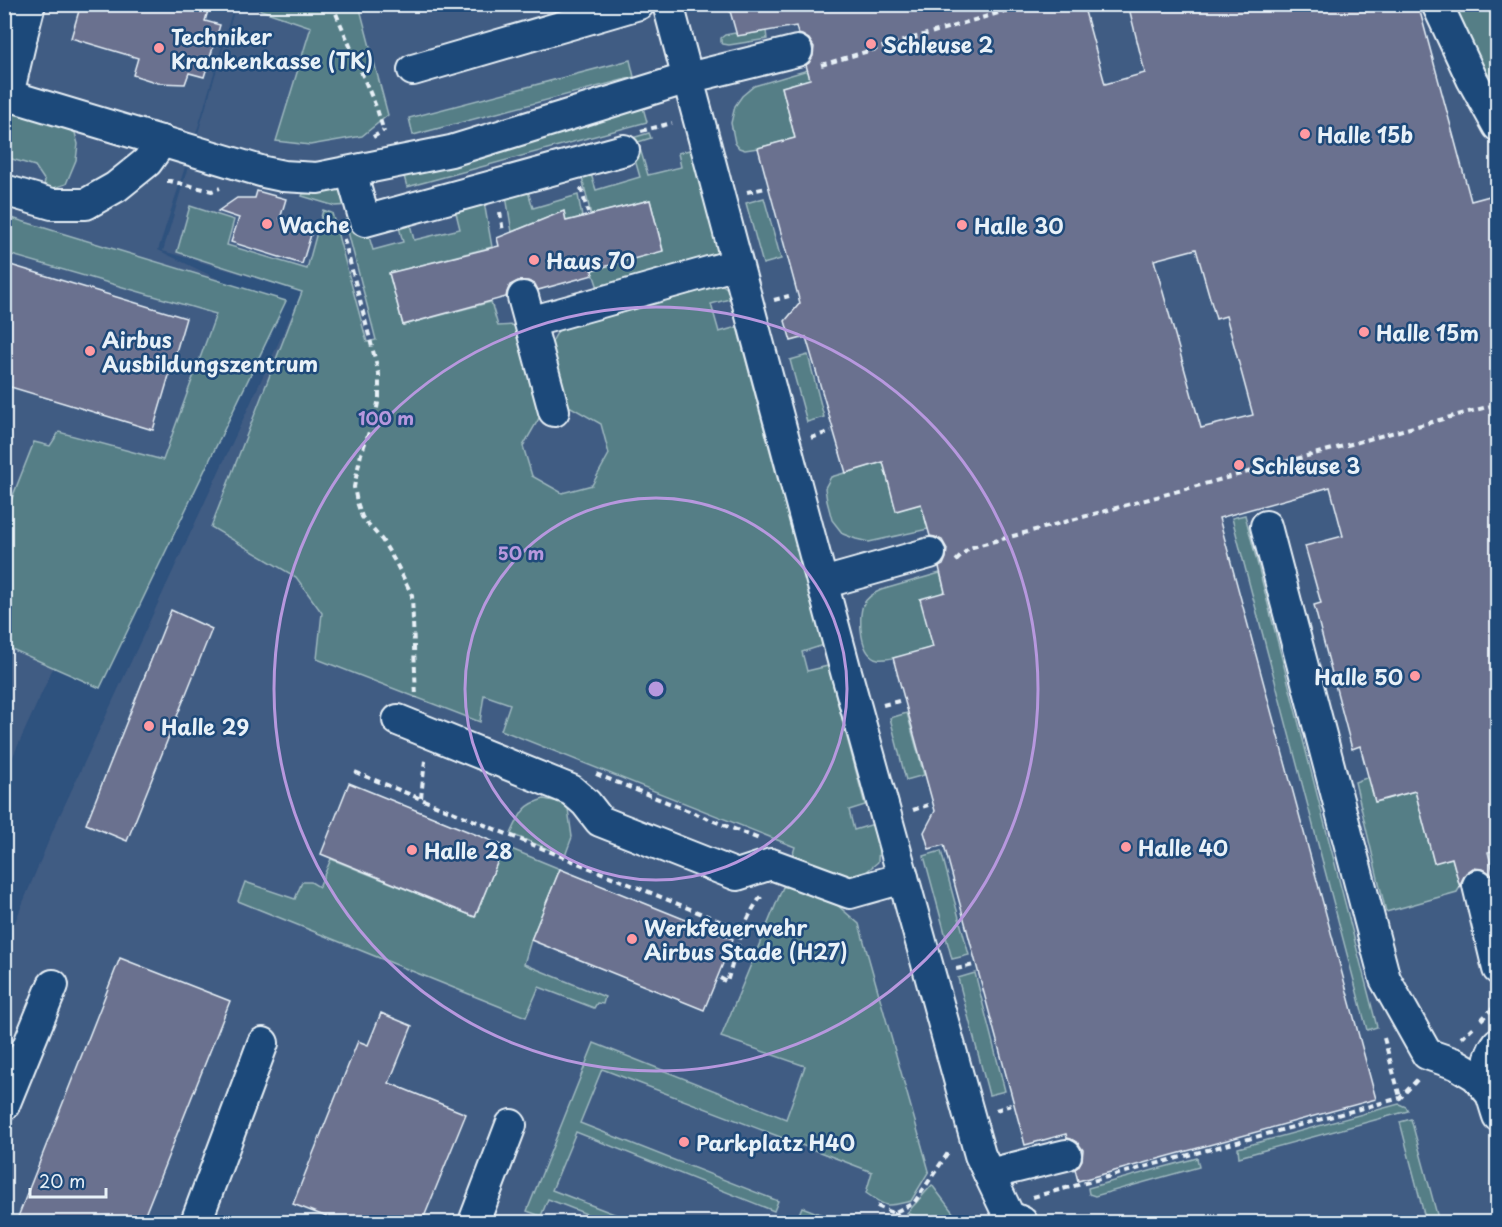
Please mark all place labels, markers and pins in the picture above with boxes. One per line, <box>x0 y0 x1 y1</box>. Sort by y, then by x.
place label: Techniker Krankenkasse (TK) <box>171 20 373 76</box>
place label: Schleuse 2 <box>883 28 994 60</box>
marker: Schleuse 2 <box>864 37 878 51</box>
marker: Techniker Krankenkasse (TK) <box>152 41 166 55</box>
place label: Halle 15b <box>1317 118 1413 150</box>
marker: Halle 15b <box>1298 127 1312 141</box>
place label: Wache <box>279 208 350 240</box>
place label: Halle 30 <box>974 209 1064 241</box>
marker: Wache <box>260 217 274 231</box>
marker: Halle 30 <box>955 218 969 232</box>
place label: Haus 70 <box>546 244 635 276</box>
marker: Haus 70 <box>527 253 541 267</box>
place label: Halle 15m <box>1376 316 1479 348</box>
place label: Airbus Ausbildungszentrum <box>102 323 318 379</box>
marker: Halle 15m <box>1357 325 1371 339</box>
marker: Airbus Ausbildungszentrum <box>83 344 97 358</box>
place label: Schleuse 3 <box>1251 449 1360 481</box>
marker: Schleuse 3 <box>1232 458 1246 472</box>
place label: Halle 50 <box>1314 660 1403 692</box>
marker: Halle 50 <box>1408 669 1422 683</box>
centre of rings <box>646 679 666 699</box>
place label: Halle 29 <box>161 710 249 742</box>
marker: Halle 29 <box>142 719 156 733</box>
place label: Halle 40 <box>1138 831 1228 863</box>
place label: Halle 28 <box>424 834 512 866</box>
marker: Halle 40 <box>1119 840 1133 854</box>
marker: Halle 28 <box>405 843 419 857</box>
place label: Werkfeuerwehr Airbus Stade (H27) <box>644 911 848 967</box>
marker: Werkfeuerwehr Airbus Stade (H27) <box>625 932 639 946</box>
place label: Parkplatz H40 <box>696 1126 855 1158</box>
marker: Parkplatz H40 <box>677 1135 691 1149</box>

